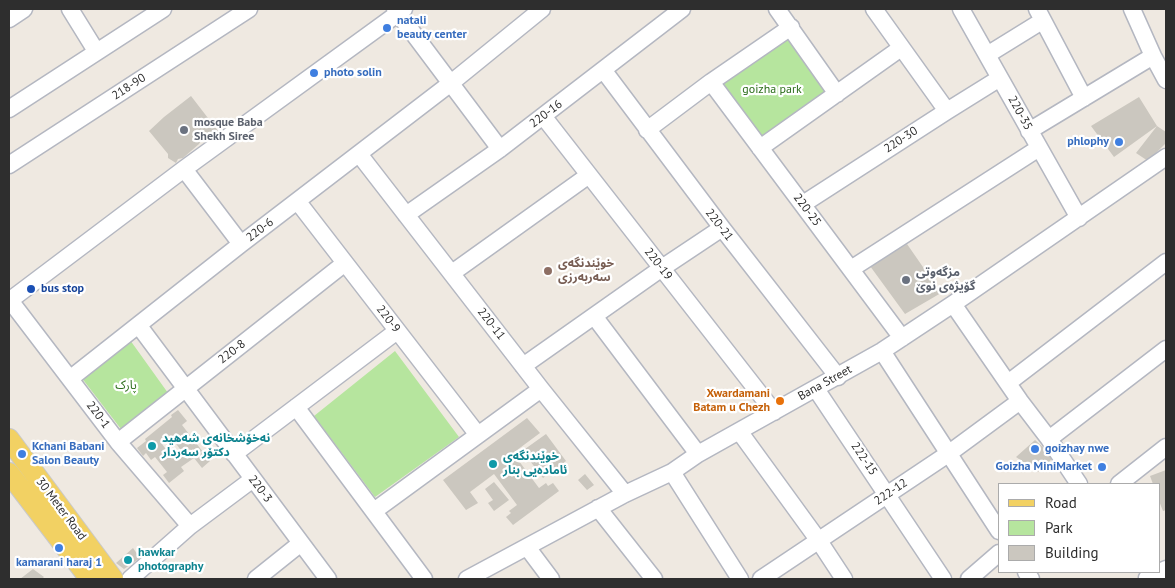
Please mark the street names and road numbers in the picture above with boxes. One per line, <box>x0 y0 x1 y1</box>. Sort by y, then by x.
street label: 218-90 <box>110 71 148 103</box>
street label: 220-35 <box>1005 93 1035 133</box>
street label: 220-16 <box>527 97 565 131</box>
street label: 220-30 <box>882 124 920 156</box>
street label: 220-25 <box>790 191 824 229</box>
street label: 220-21 <box>702 206 736 244</box>
street label: 220-6 <box>243 215 277 245</box>
street label: 220-19 <box>641 245 675 283</box>
street label: 220-9 <box>373 303 403 335</box>
street label: 220-11 <box>474 305 508 343</box>
street label: 220-8 <box>216 337 248 367</box>
street label: Bana Street <box>796 362 854 404</box>
street label: 220-1 <box>83 398 113 432</box>
street label: 222-15 <box>848 440 880 478</box>
street label: 220-3 <box>245 472 275 506</box>
street label: 30 Meter Road <box>33 475 89 543</box>
street label: 222-12 <box>872 476 910 508</box>

